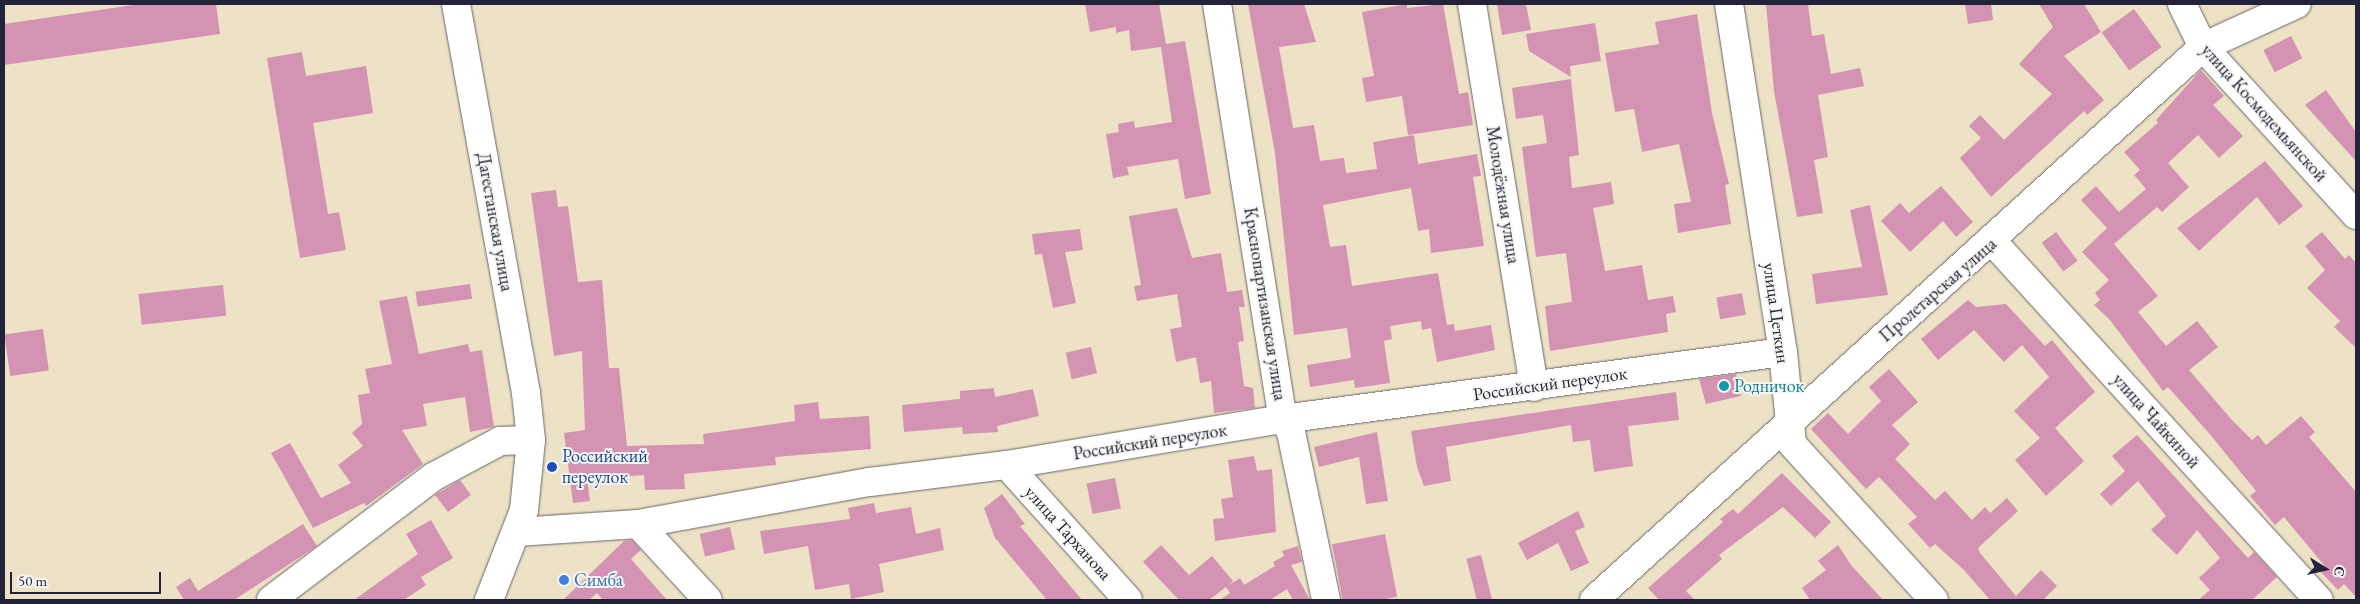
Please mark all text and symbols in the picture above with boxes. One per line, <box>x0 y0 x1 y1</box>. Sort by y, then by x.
street label: улица Космодемьянской <box>2196 40 2332 186</box>
street label: Молодёжная улица <box>1481 125 1525 265</box>
street label: Дагестанская улица <box>472 151 518 293</box>
street label: Краснопартизанская улица <box>1239 206 1291 402</box>
street label: Пролетарская улица <box>1875 233 2001 347</box>
street label: улица Цеткин <box>1758 261 1794 365</box>
street label: Российский переулок <box>1472 362 1628 406</box>
street label: улица Чайкиной <box>2108 369 2204 473</box>
place label: Родничок <box>1734 375 1804 397</box>
marker: Родничок <box>1718 380 1730 392</box>
street label: Российский переулок <box>1072 419 1228 465</box>
place label: Российский переулок <box>562 446 648 488</box>
marker: Российский переулок <box>546 461 558 473</box>
street label: улица Тарханова <box>1020 481 1116 585</box>
north arrow <box>2300 544 2350 594</box>
scale bar <box>12 562 164 594</box>
text: С <box>2330 565 2349 578</box>
place label: Симба <box>574 569 623 591</box>
text: 50 m <box>18 571 47 590</box>
marker: Симба <box>558 574 570 586</box>

